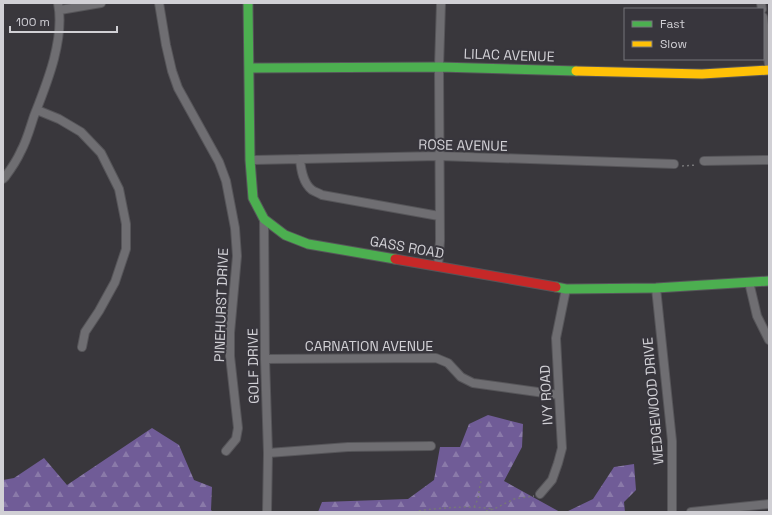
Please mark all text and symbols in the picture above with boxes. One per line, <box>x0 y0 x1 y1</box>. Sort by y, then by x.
scale bar <box>10 8 117 34</box>
legend <box>624 8 764 60</box>
text: 100 m <box>16 14 50 30</box>
text: Fast <box>660 16 685 32</box>
text: Slow <box>660 36 687 52</box>
street label: LILAC AVENUE <box>463 44 555 66</box>
street label: ROSE AVENUE <box>418 135 508 155</box>
street label: GASS ROAD <box>369 232 445 262</box>
street label: PINEHURST DRIVE <box>210 248 232 362</box>
street label: GOLF DRIVE <box>243 328 263 404</box>
street label: WEDGEWOOD DRIVE <box>638 336 668 466</box>
street label: CARNATION AVENUE <box>305 337 433 355</box>
street label: IVY ROAD <box>535 364 557 426</box>

